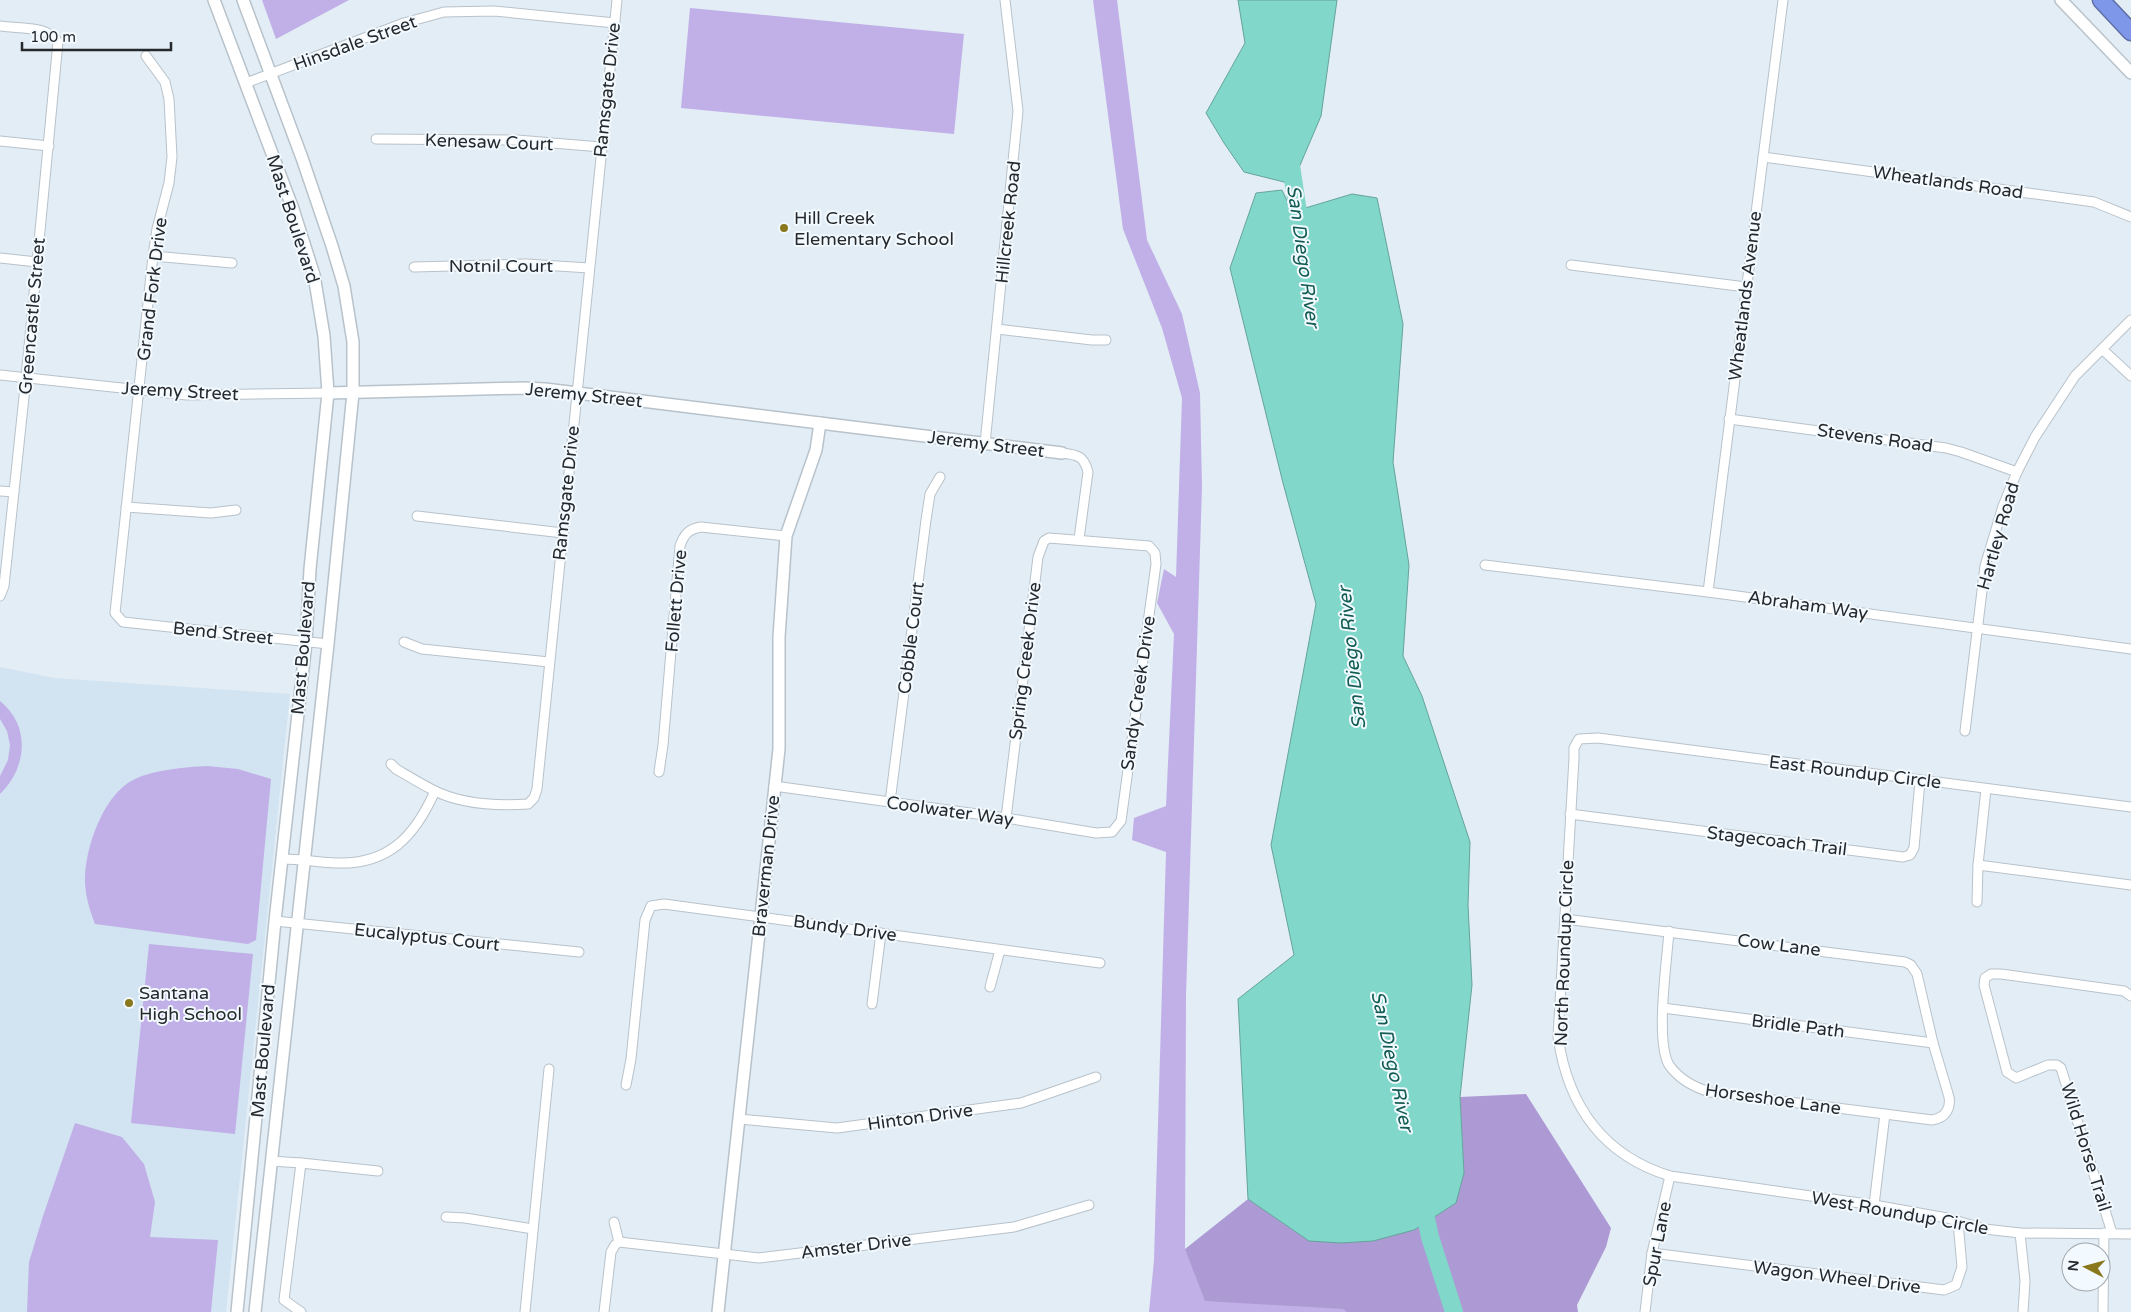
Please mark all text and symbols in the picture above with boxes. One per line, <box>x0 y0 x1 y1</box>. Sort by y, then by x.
street label: Hinsdale Street <box>290 10 420 76</box>
scale bar <box>22 20 171 52</box>
street label: Ramsgate Drive <box>589 22 625 158</box>
text: 100 m <box>30 28 76 46</box>
street label: Kenesaw Court <box>424 129 554 155</box>
street label: Mast Boulevard <box>262 152 324 286</box>
street label: Hillcreek Road <box>991 160 1025 284</box>
street label: Wheatlands Road <box>1871 161 2025 203</box>
water label: San Diego River <box>1282 184 1324 331</box>
place label: Hill Creek Elementary School <box>794 207 954 250</box>
street label: Wheatlands Avenue <box>1724 210 1766 382</box>
street label: Grand Fork Drive <box>132 216 172 362</box>
marker: Hill Creek Elementary School <box>778 222 790 234</box>
street label: Greencastle Street <box>14 236 50 395</box>
street label: Notnil Court <box>449 255 553 277</box>
street label: Jeremy Street <box>121 377 239 405</box>
street label: Jeremy Street <box>524 378 644 412</box>
street label: Stevens Road <box>1816 419 1934 457</box>
street label: Ramsgate Drive <box>548 425 584 561</box>
street label: Jeremy Street <box>926 426 1046 462</box>
street label: Hartley Road <box>1972 479 2024 593</box>
street label: Follett Drive <box>661 549 691 653</box>
street label: Mast Boulevard <box>286 580 320 716</box>
street label: Cobble Court <box>893 580 929 695</box>
street label: Spring Creek Drive <box>1004 581 1046 741</box>
water label: San Diego River <box>1333 583 1370 730</box>
street label: Abraham Way <box>1747 586 1870 624</box>
street label: Sandy Creek Drive <box>1116 614 1160 772</box>
street label: Bend Street <box>172 617 275 649</box>
street label: East Roundup Circle <box>1768 751 1942 793</box>
street label: Coolwater Way <box>885 791 1015 831</box>
street label: Braverman Drive <box>748 794 784 938</box>
street label: Stagecoach Trail <box>1706 821 1848 861</box>
street label: North Roundup Circle <box>1550 859 1578 1047</box>
street label: Bundy Drive <box>792 910 898 946</box>
street label: Eucalyptus Court <box>353 918 501 956</box>
street label: Cow Lane <box>1736 929 1822 961</box>
place label: Santana High School <box>139 982 242 1025</box>
street label: Mast Boulevard <box>246 983 280 1119</box>
water label: San Diego River <box>1366 989 1418 1136</box>
marker: Santana High School <box>123 997 135 1009</box>
street label: Bridle Path <box>1750 1009 1846 1043</box>
street label: Horseshoe Lane <box>1704 1079 1842 1119</box>
street label: Wild Horse Trail <box>2056 1080 2116 1214</box>
street label: Hinton Drive <box>866 1099 974 1135</box>
street label: West Roundup Circle <box>1810 1187 1990 1239</box>
street label: Spur Lane <box>1638 1199 1676 1289</box>
street label: Amster Drive <box>799 1228 913 1264</box>
north arrow <box>2061 1242 2111 1292</box>
street label: Wagon Wheel Drive <box>1752 1256 1922 1298</box>
text: N <box>2065 1259 2083 1272</box>

